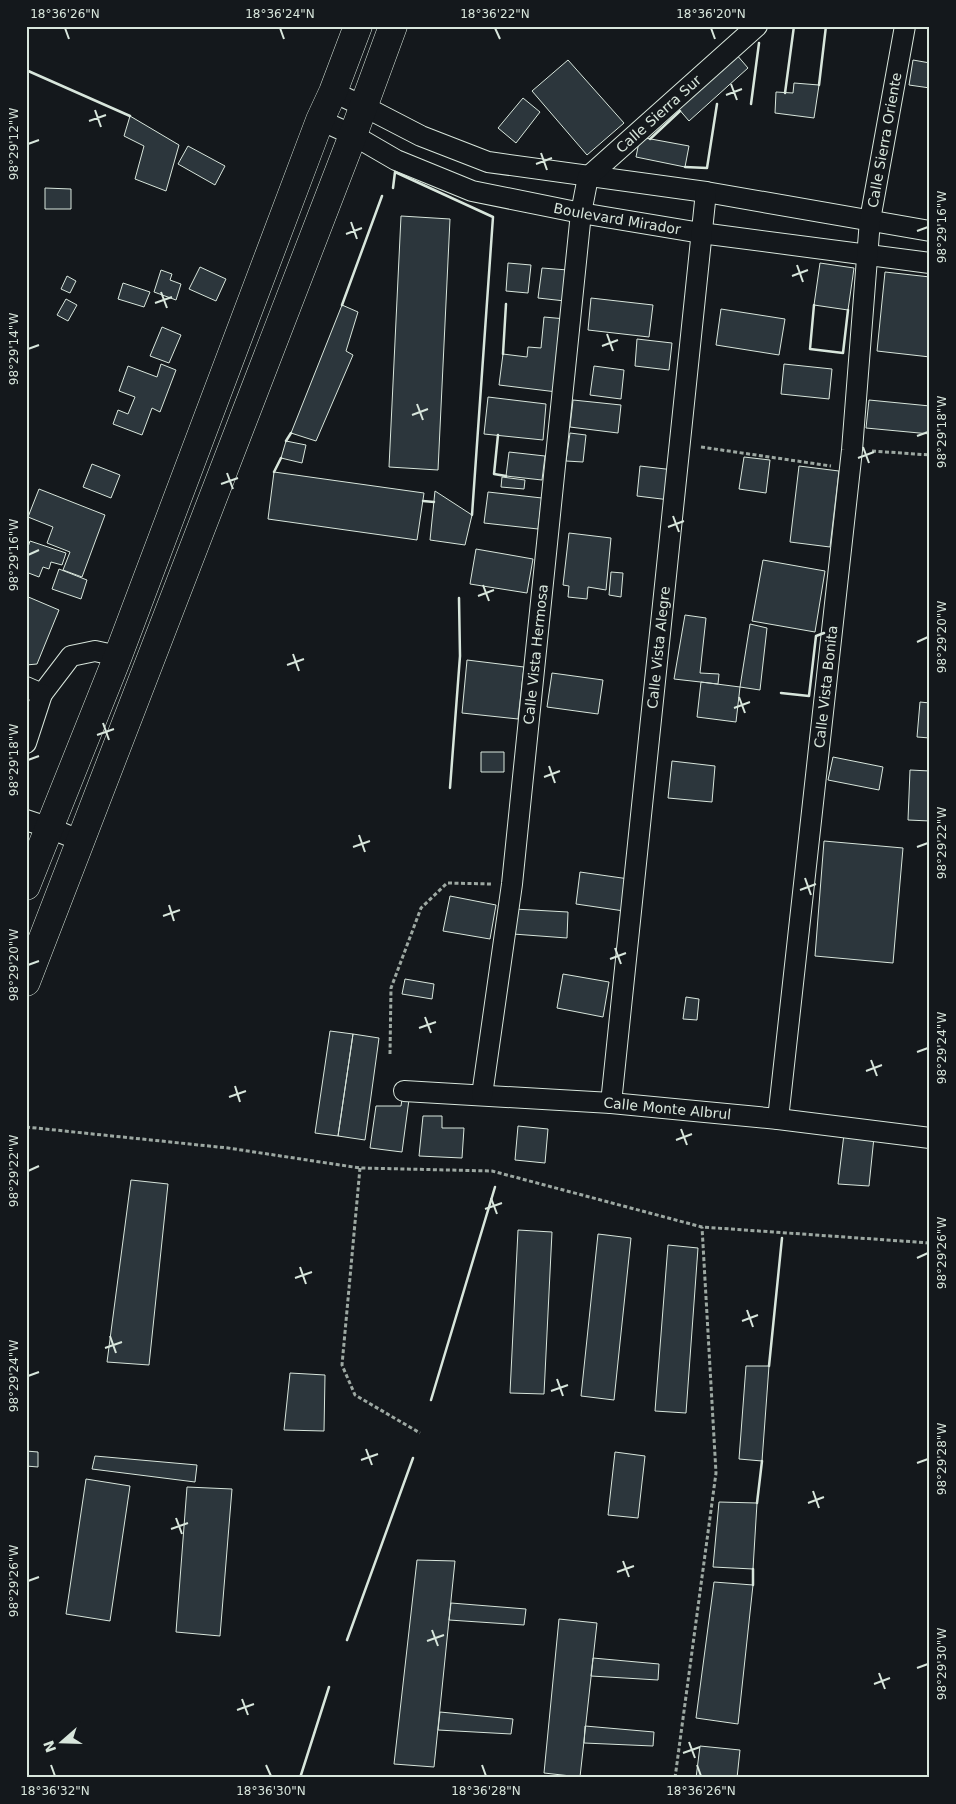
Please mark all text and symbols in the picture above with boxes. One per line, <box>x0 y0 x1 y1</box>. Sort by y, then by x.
text: 18°36'26"N <box>30 7 100 21</box>
text: 18°36'24"N <box>245 7 315 21</box>
text: 18°36'22"N <box>460 7 530 21</box>
text: 18°36'20"N <box>676 7 746 21</box>
street label: Calle Sierra Oriente <box>864 71 904 209</box>
street label: Calle Sierra Sur <box>613 72 705 156</box>
text: 98°29'12"W <box>7 108 21 180</box>
text: 98°29'16"W <box>935 191 949 263</box>
street label: Boulevard Mirador <box>552 200 682 238</box>
text: 98°29'14"W <box>7 313 21 385</box>
text: 98°29'18"W <box>935 396 949 468</box>
text: 98°29'16"W <box>7 519 21 591</box>
street label: Calle Vista Hermosa <box>520 583 551 725</box>
street label: Calle Vista Alegre <box>644 585 673 710</box>
text: 98°29'20"W <box>935 601 949 673</box>
street label: Calle Vista Bonita <box>811 624 841 749</box>
text: 98°29'18"W <box>7 724 21 796</box>
text: 98°29'22"W <box>935 807 949 879</box>
text: 98°29'20"W <box>7 929 21 1001</box>
text: 98°29'24"W <box>935 1012 949 1084</box>
street label: Calle Monte Albrul <box>603 1095 732 1122</box>
text: 98°29'22"W <box>7 1135 21 1207</box>
text: 98°29'26"W <box>935 1217 949 1289</box>
text: 98°29'24"W <box>7 1340 21 1412</box>
text: 98°29'28"W <box>935 1423 949 1495</box>
text: 98°29'26"W <box>7 1545 21 1617</box>
text: 98°29'30"W <box>935 1628 949 1700</box>
north arrow <box>38 1716 88 1766</box>
text: N <box>40 1738 59 1755</box>
text: 18°36'32"N <box>20 1784 90 1798</box>
text: 18°36'30"N <box>236 1784 306 1798</box>
text: 18°36'28"N <box>451 1784 521 1798</box>
text: 18°36'26"N <box>666 1784 736 1798</box>

